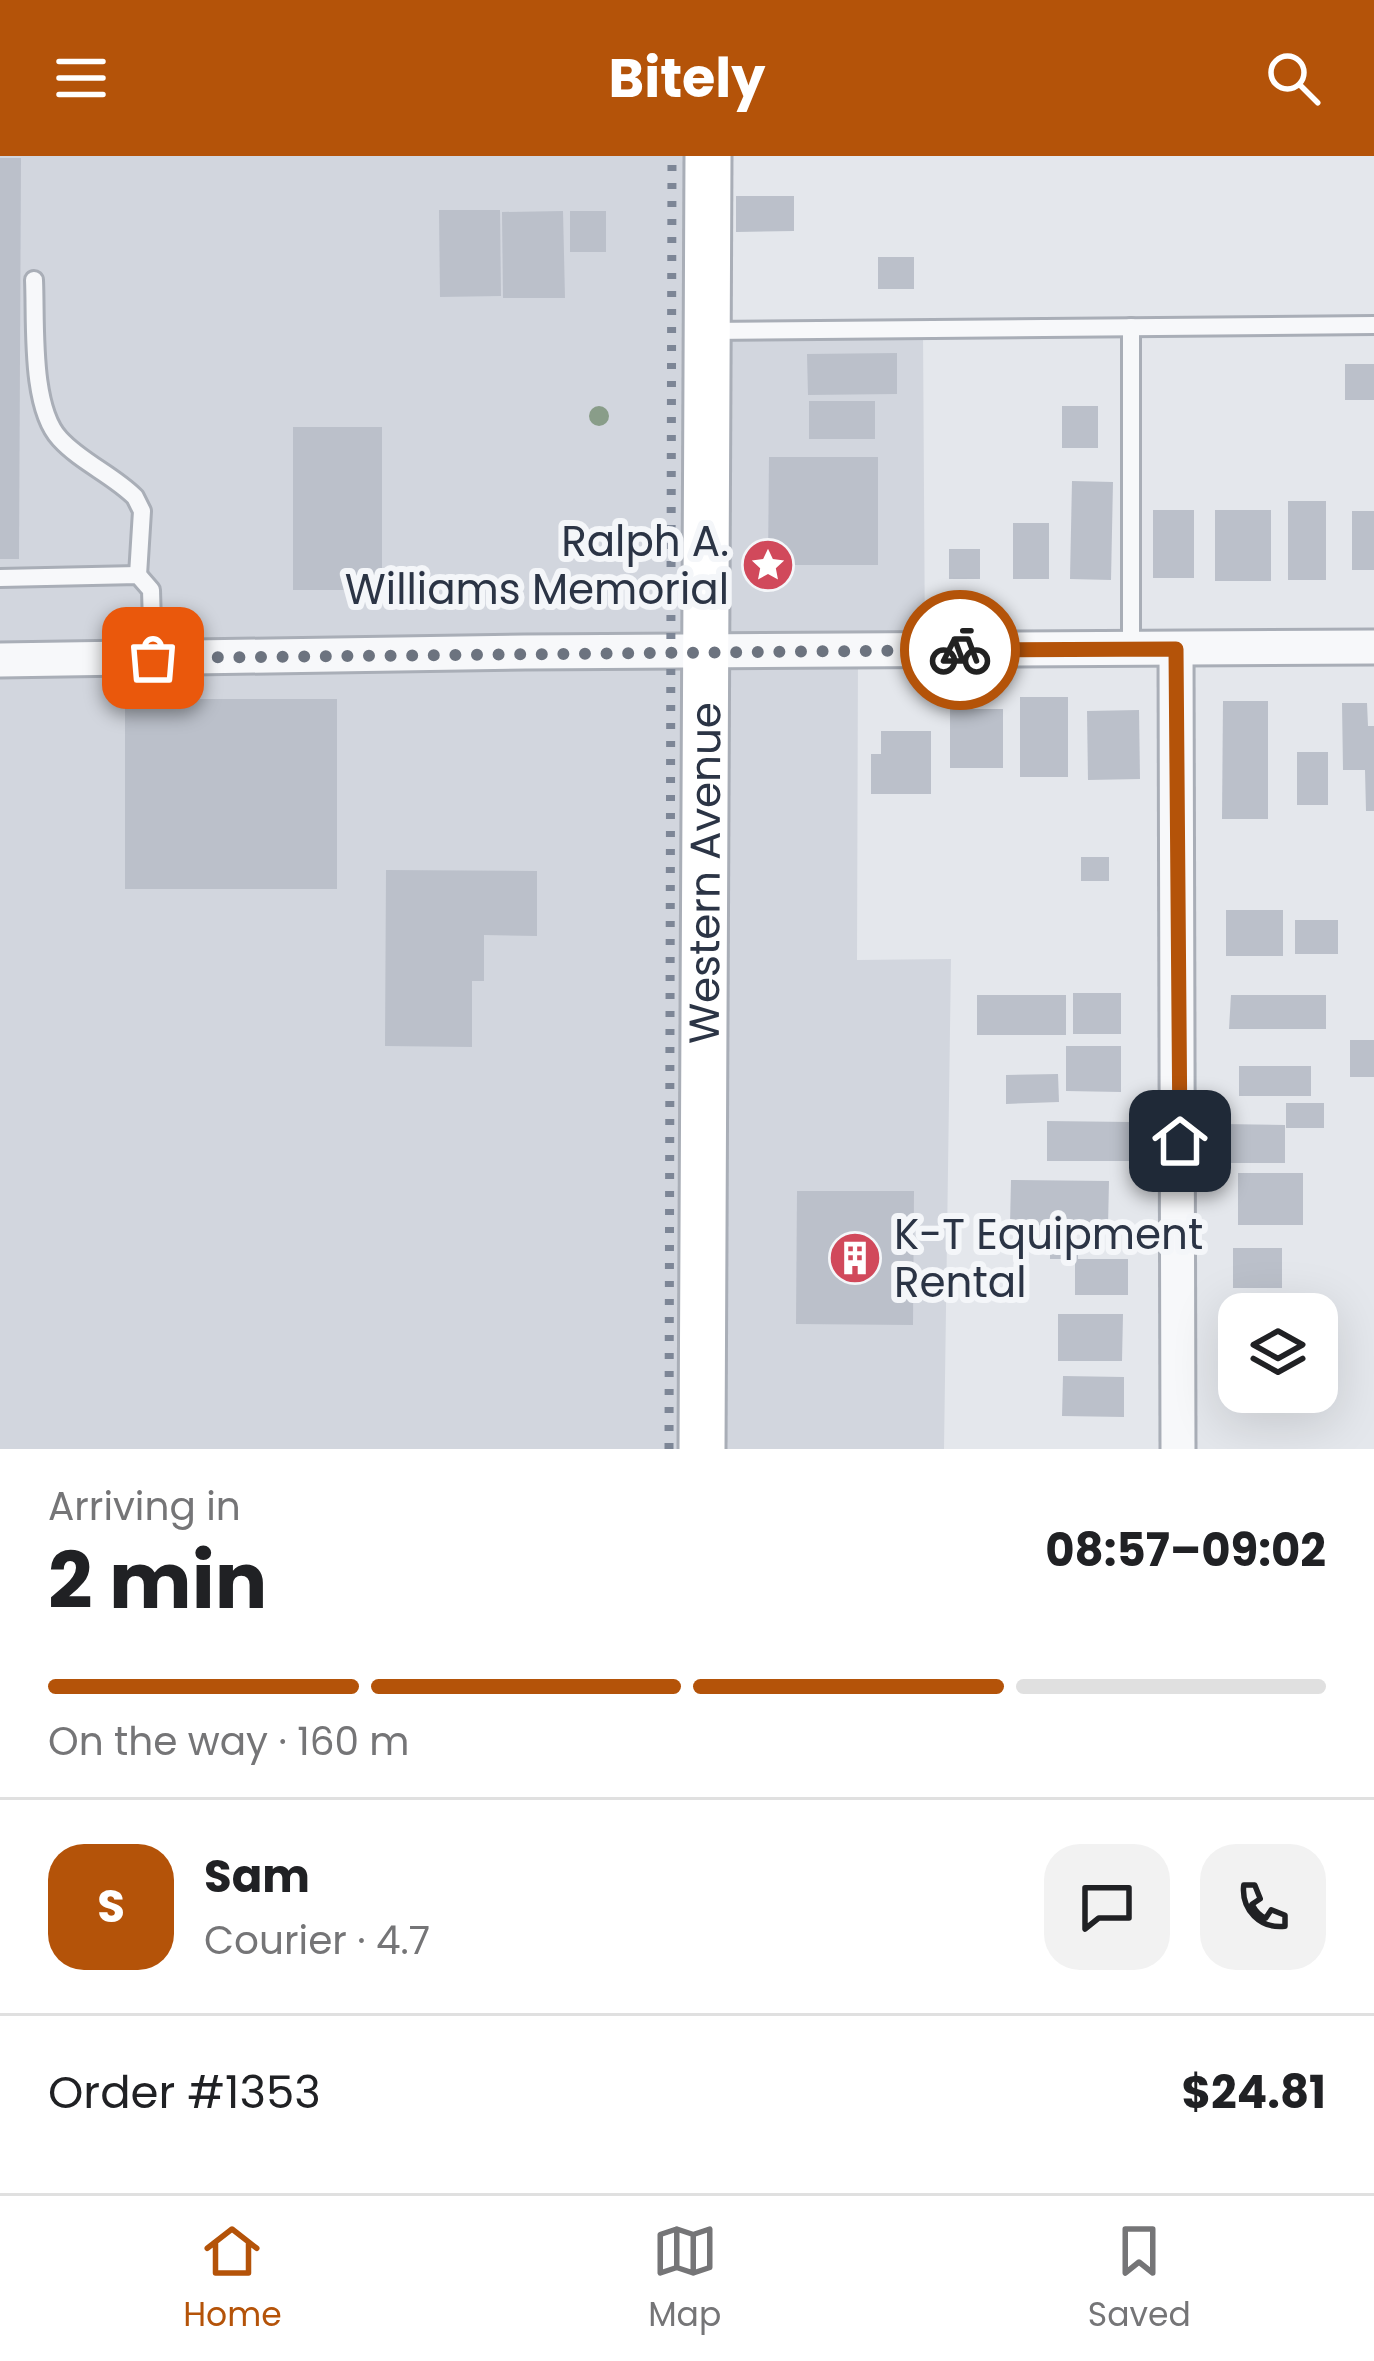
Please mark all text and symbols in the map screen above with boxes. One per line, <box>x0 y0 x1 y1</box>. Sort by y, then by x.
text: Bitely <box>609 40 765 116</box>
icon: menu <box>48 45 114 111</box>
icon: search <box>1260 45 1326 111</box>
place label: Ralph A. Williams Memorial <box>345 512 729 619</box>
place icon: Ralph A. Williams Memorial <box>740 537 796 593</box>
courier <box>900 590 1020 710</box>
pin <box>102 607 204 709</box>
icon: bike <box>927 617 993 683</box>
icon: bag <box>120 625 186 691</box>
street label: Western Avenue <box>675 702 735 1044</box>
pin <box>1129 1090 1231 1192</box>
icon: home <box>1147 1108 1213 1174</box>
place label: K-T Equipment Rental <box>894 1205 1203 1312</box>
building icon: K-T Equipment Rental <box>827 1230 883 1286</box>
map controls <box>1218 1293 1338 1413</box>
button: layers <box>1218 1293 1338 1413</box>
text: Arriving in <box>48 1479 241 1534</box>
text: 08:57–09:02 <box>1045 1519 1326 1582</box>
text: 2 min <box>48 1526 267 1635</box>
text: On the way · 160 m <box>48 1714 410 1769</box>
button: chat <box>1044 1844 1170 1970</box>
button: phone <box>1200 1844 1326 1970</box>
text: Sam <box>204 1845 310 1908</box>
text: S <box>97 1875 125 1938</box>
text: Courier · 4.7 <box>204 1913 430 1968</box>
text: Order #1353 <box>48 2061 321 2124</box>
text: $24.81 <box>1181 2061 1326 2124</box>
tab: Home <box>183 2218 282 2340</box>
tab: Map <box>648 2218 721 2340</box>
tab: Saved <box>1088 2218 1191 2340</box>

